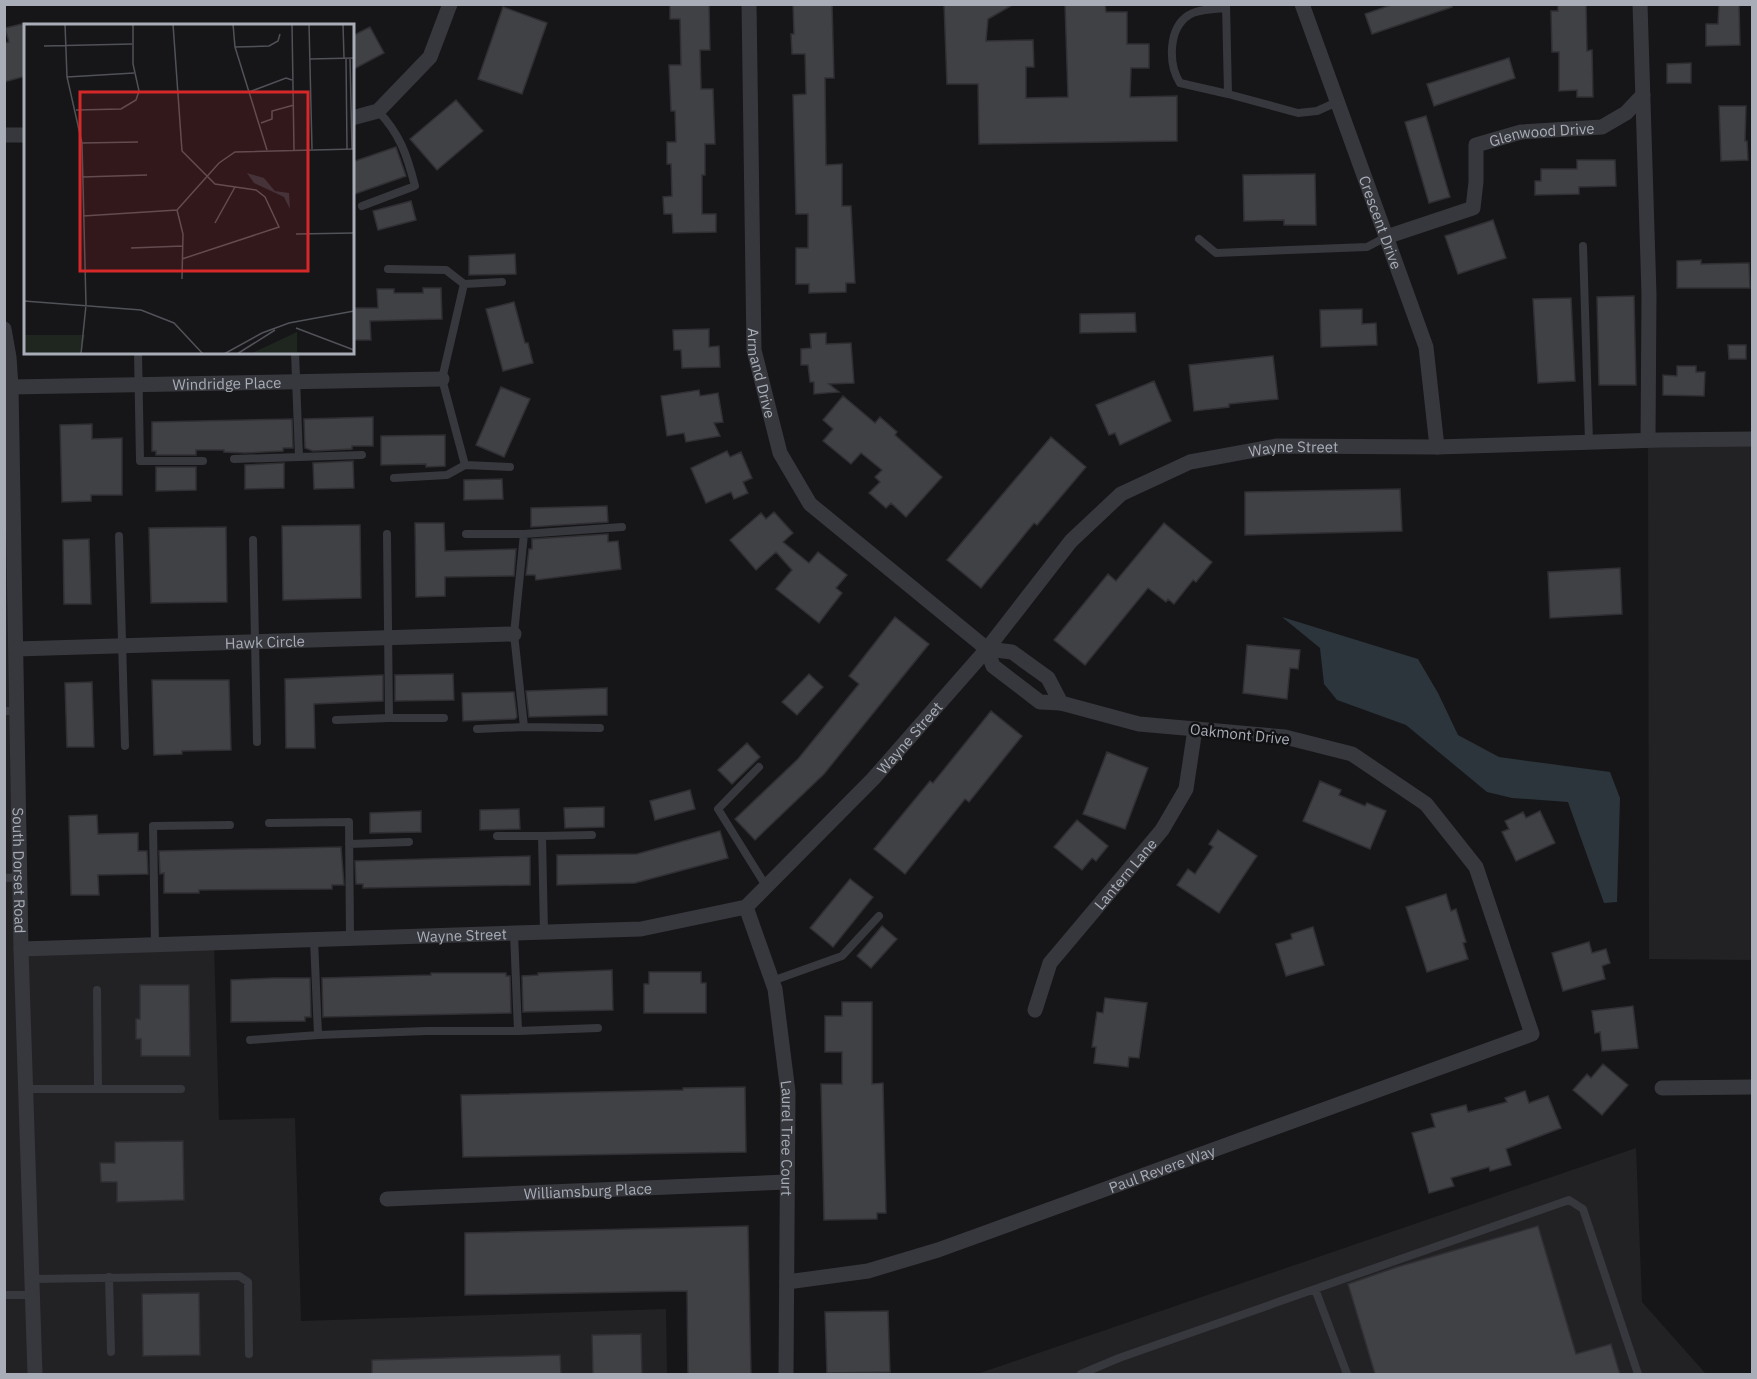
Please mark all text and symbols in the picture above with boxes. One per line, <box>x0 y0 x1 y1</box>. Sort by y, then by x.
inset map <box>24 24 354 354</box>
street label: Glenwood Drive <box>1487 118 1595 150</box>
street label: Crescent Drive <box>1355 173 1407 272</box>
street label: Armand Drive <box>744 328 780 420</box>
street label: Windridge Place <box>172 372 282 394</box>
street label: Wayne Street <box>1247 436 1338 461</box>
street label: Hawk Circle <box>225 631 305 652</box>
street label: Wayne Street <box>872 697 946 778</box>
street label: Oakmont Drive <box>1189 719 1291 749</box>
street label: South Dorset Road <box>9 807 30 934</box>
street label: Lantern Lane <box>1090 834 1161 913</box>
street label: Wayne Street <box>416 924 507 946</box>
street label: Laurel Tree Court <box>777 1079 798 1196</box>
street label: Paul Revere Way <box>1106 1140 1218 1197</box>
street label: Williamsburg Place <box>523 1178 652 1203</box>

